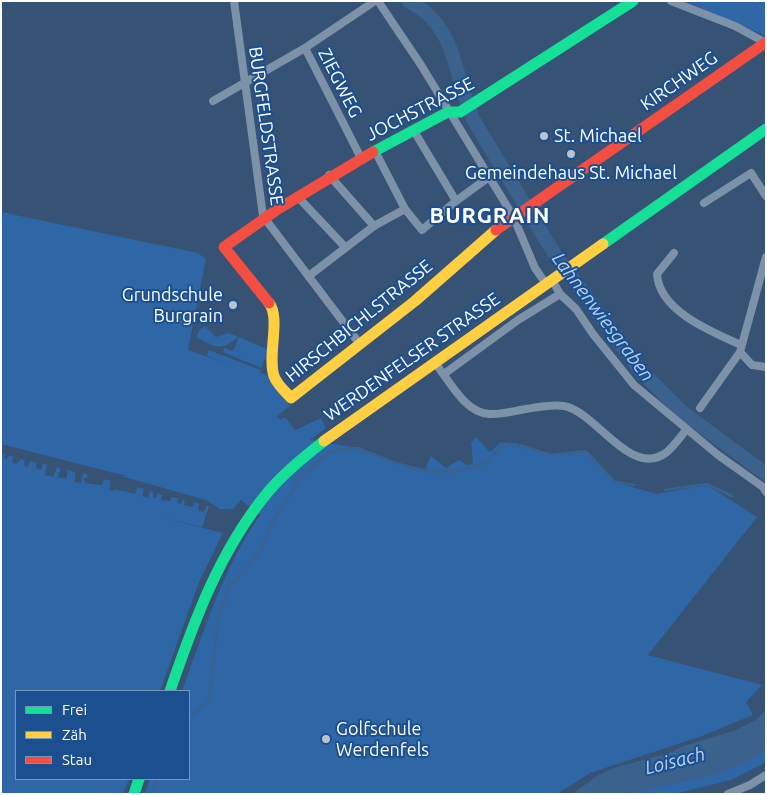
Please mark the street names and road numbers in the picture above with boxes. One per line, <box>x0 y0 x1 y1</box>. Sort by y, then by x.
street label: BURGFELDSTRASSE <box>244 45 288 207</box>
street label: ZIEGWEG <box>313 45 367 121</box>
street label: KIRCHWEG <box>637 47 721 115</box>
street label: JOCHSTRASSE <box>362 72 478 146</box>
street label: HIRSCHBICHLSTRASSE <box>281 255 437 387</box>
street label: WERDENFELSER STRASSE <box>320 288 504 426</box>

